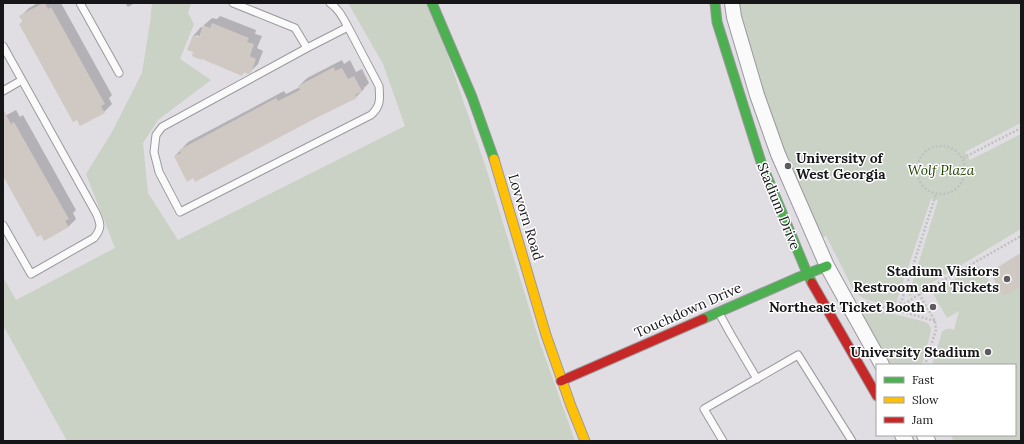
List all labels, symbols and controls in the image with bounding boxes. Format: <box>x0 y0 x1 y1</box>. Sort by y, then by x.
place label: University of West Georgia <box>796 149 886 183</box>
street label: Stadium Drive <box>753 160 805 253</box>
marker: University of West Georgia <box>783 161 793 171</box>
park label: Wolf Plaza <box>908 161 975 179</box>
street label: Lovvorn Road <box>504 172 548 262</box>
place label: Stadium Visitors Restroom and Tickets <box>853 262 999 296</box>
marker: Stadium Visitors Restroom and Tickets <box>1002 274 1012 284</box>
street label: Touchdown Drive <box>632 278 745 342</box>
place label: Northeast Ticket Booth <box>769 298 925 316</box>
marker: Northeast Ticket Booth <box>928 302 938 312</box>
place label: University Stadium <box>850 343 980 361</box>
marker: University Stadium <box>983 347 993 357</box>
legend <box>876 364 1016 436</box>
text: Fast <box>912 372 935 387</box>
text: Slow <box>912 392 939 407</box>
text: Jam <box>911 412 933 427</box>

